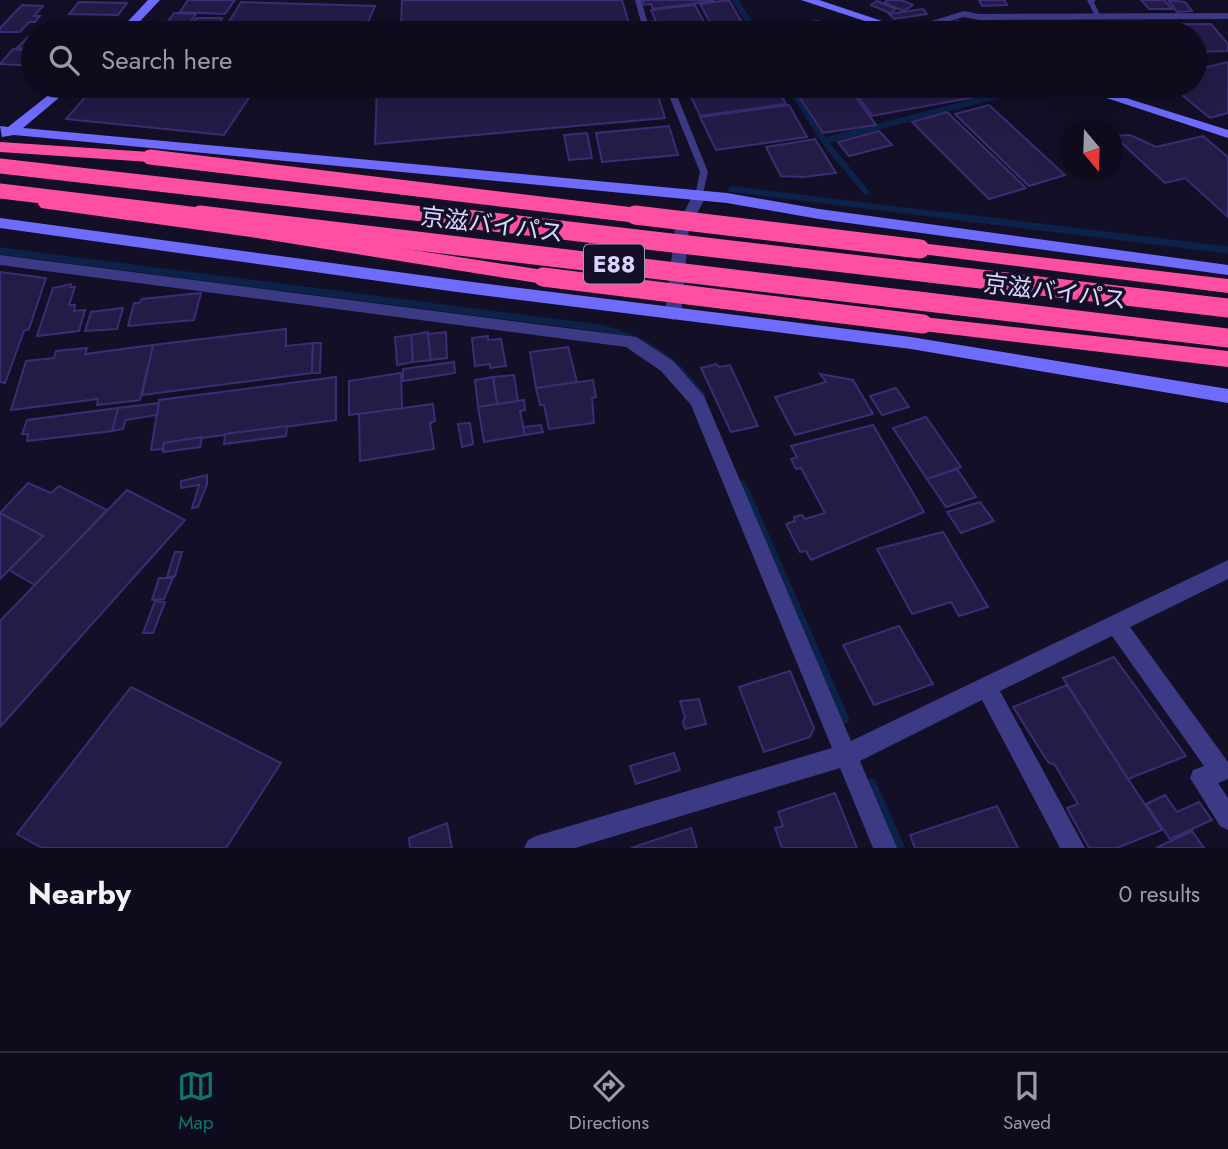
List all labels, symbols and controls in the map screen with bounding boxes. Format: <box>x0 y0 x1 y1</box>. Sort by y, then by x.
search box <box>21 21 1207 98</box>
icon: search <box>45 41 83 79</box>
text: Search here <box>101 41 233 79</box>
north arrow <box>1060 119 1123 182</box>
street label: 京滋バイパス <box>419 198 565 251</box>
road number: E88 <box>584 244 644 284</box>
street label: 京滋バイパス <box>982 265 1128 318</box>
text: Nearby <box>28 872 131 915</box>
text: 0 results <box>1118 877 1200 911</box>
tab: Map <box>177 1067 215 1136</box>
tab: Directions <box>569 1067 649 1136</box>
tab: Saved <box>1003 1067 1051 1136</box>

